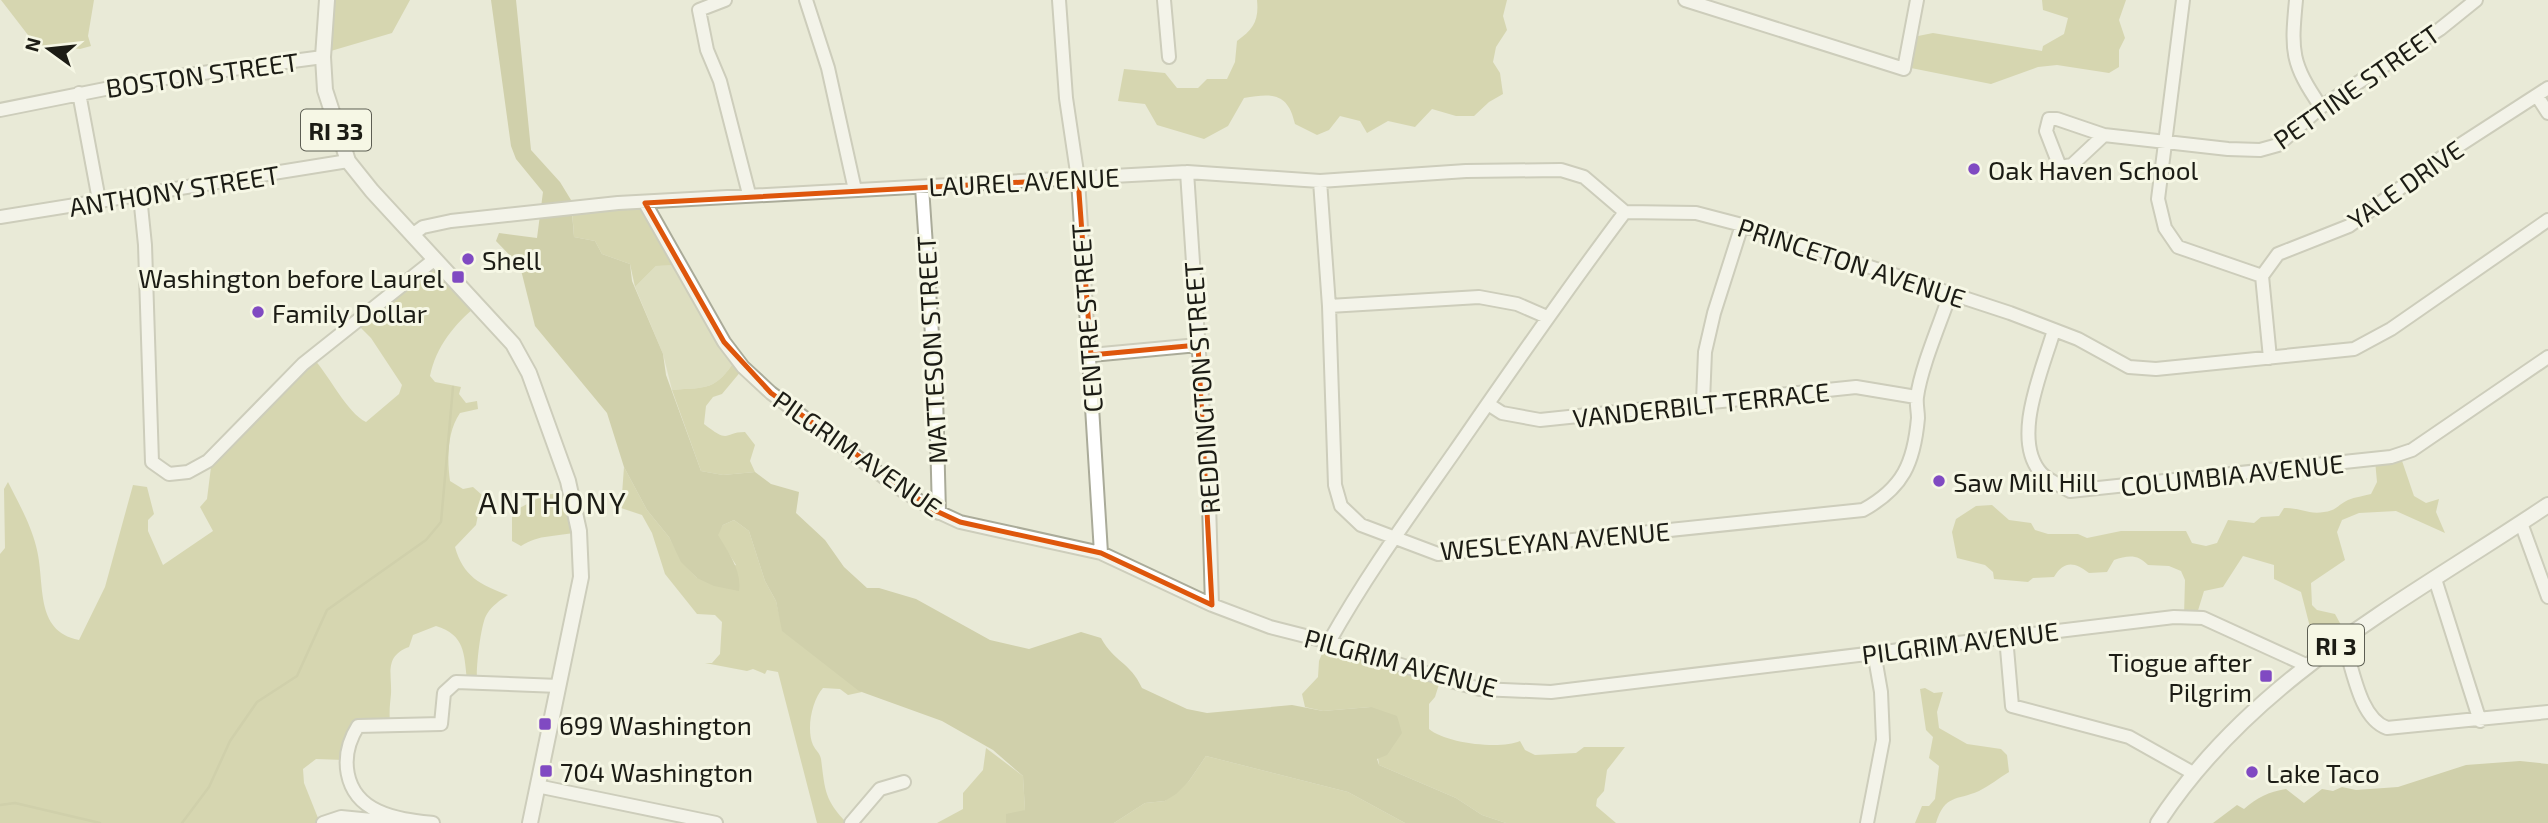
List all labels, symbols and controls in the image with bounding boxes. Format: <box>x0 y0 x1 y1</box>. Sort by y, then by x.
north arrow <box>14 14 84 84</box>
street label: PETTINE STREET <box>2267 17 2445 155</box>
text: N <box>19 35 45 54</box>
street label: BOSTON STREET <box>104 45 300 103</box>
road number: RI 33 <box>301 110 371 150</box>
street label: YALE DRIVE <box>2341 133 2469 235</box>
place label: Oak Haven School <box>1988 154 2198 185</box>
street label: ANTHONY STREET <box>67 158 281 222</box>
street label: LAUREL AVENUE <box>928 161 1120 201</box>
marker: Oak Haven School <box>1966 161 1982 177</box>
street label: PRINCETON AVENUE <box>1734 211 1970 313</box>
street label: CENTRE STREET <box>1064 223 1108 413</box>
street label: MATTESON STREET <box>910 235 952 465</box>
place label: Shell <box>482 244 541 275</box>
marker: Shell <box>460 251 476 267</box>
street label: REDDINGTON STREET <box>1177 261 1225 515</box>
place label: Washington before Laurel <box>138 262 444 293</box>
marker: Washington before Laurel <box>450 269 466 285</box>
place label: Family Dollar <box>272 297 427 328</box>
marker: Family Dollar <box>250 304 266 320</box>
street label: VANDERBILT TERRACE <box>1571 375 1831 433</box>
street label: PILGRIM AVENUE <box>768 383 948 523</box>
street label: COLUMBIA AVENUE <box>2119 447 2345 501</box>
place label: Saw Mill Hill <box>1953 466 2098 497</box>
marker: Saw Mill Hill <box>1931 473 1947 489</box>
district label: ANTHONY <box>478 484 628 520</box>
street label: WESLEYAN AVENUE <box>1439 515 1671 565</box>
street label: PILGRIM AVENUE <box>1860 615 2060 669</box>
street label: PILGRIM AVENUE <box>1301 621 1501 703</box>
road number: RI 3 <box>2308 624 2364 666</box>
place label: Tiogue after Pilgrim <box>2108 646 2252 707</box>
marker: Tiogue after Pilgrim <box>2258 668 2274 684</box>
place label: 699 Washington <box>559 709 752 740</box>
marker: 699 Washington <box>537 716 553 732</box>
place label: 704 Washington <box>560 756 753 787</box>
place label: Lake Taco <box>2266 757 2380 788</box>
marker: 704 Washington <box>538 763 554 779</box>
marker: Lake Taco <box>2244 764 2260 780</box>

